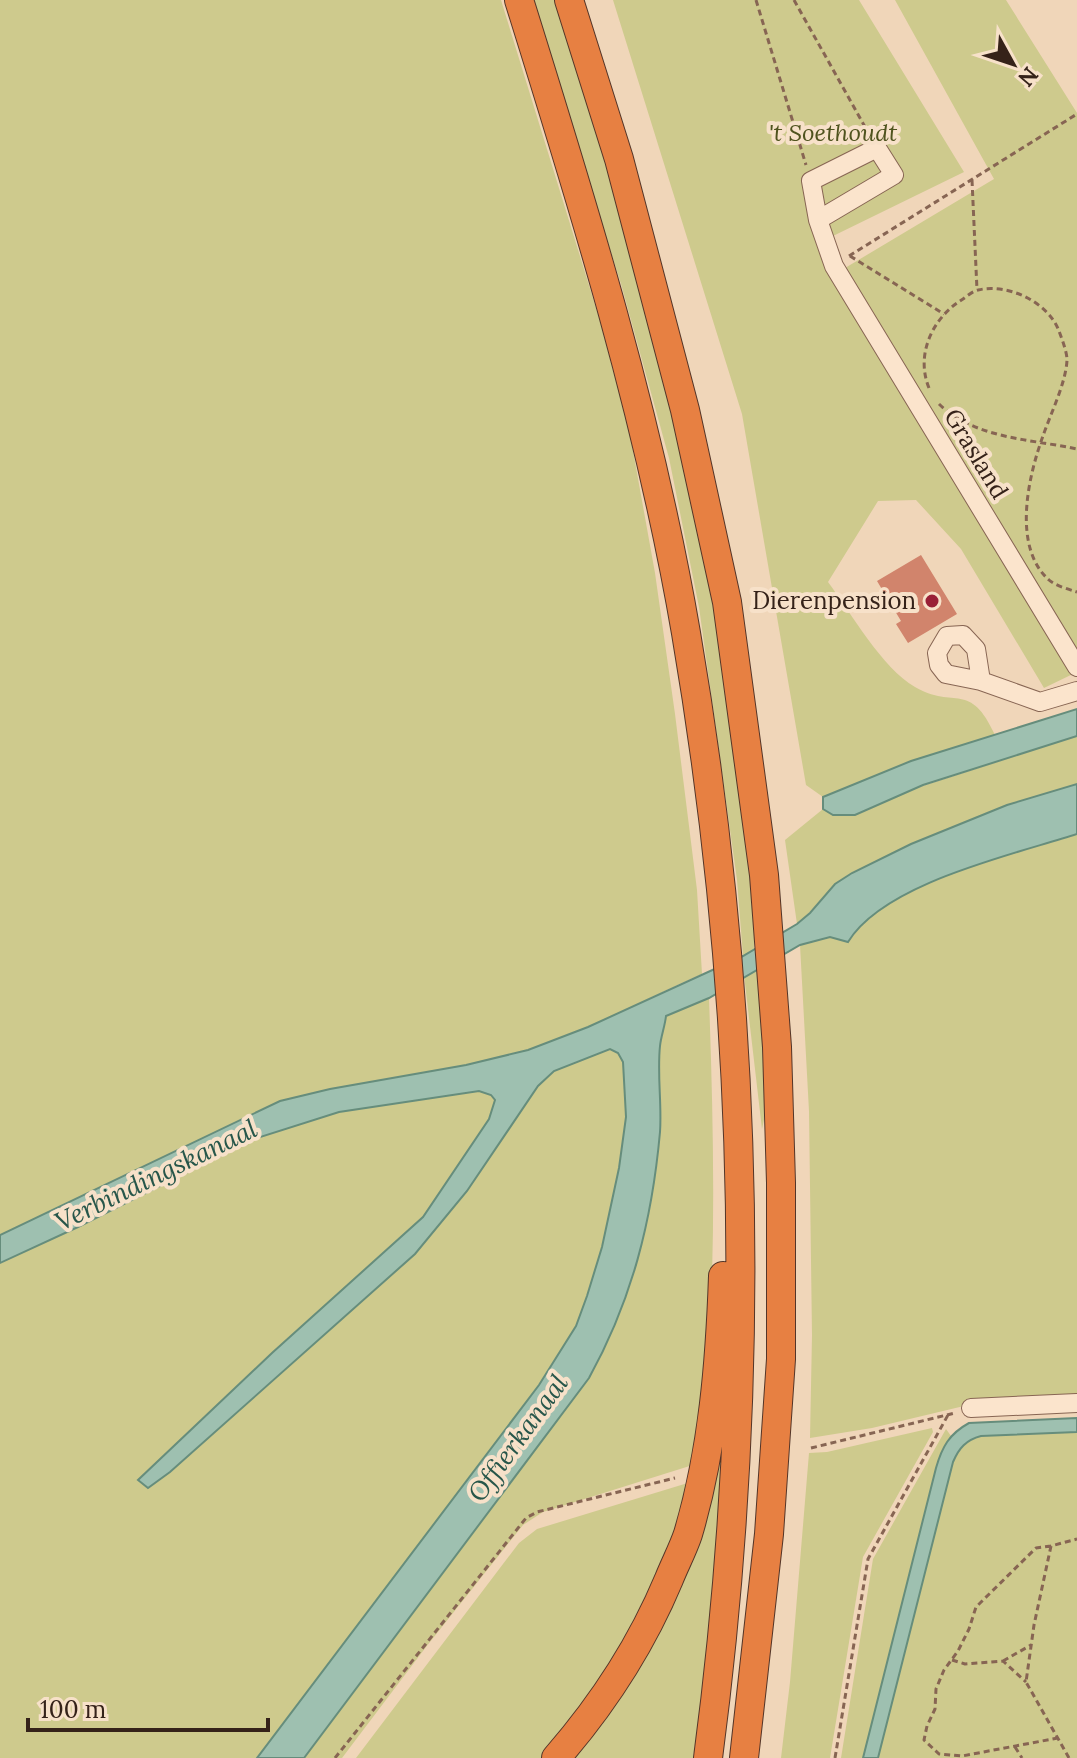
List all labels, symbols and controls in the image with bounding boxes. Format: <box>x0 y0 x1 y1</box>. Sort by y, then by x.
north arrow <box>973 24 1053 104</box>
text: N <box>1012 61 1045 92</box>
park label: 't Soethoudt <box>769 117 898 148</box>
street label: Grasland <box>937 403 1015 505</box>
place label: Dierenpension <box>752 585 916 616</box>
marker: Dierenpension <box>923 592 941 610</box>
water label: Verbindingskanaal <box>49 1111 263 1238</box>
water label: Offierkanaal <box>460 1367 575 1508</box>
scale bar <box>28 1682 268 1732</box>
text: 100 m <box>40 1694 106 1725</box>

